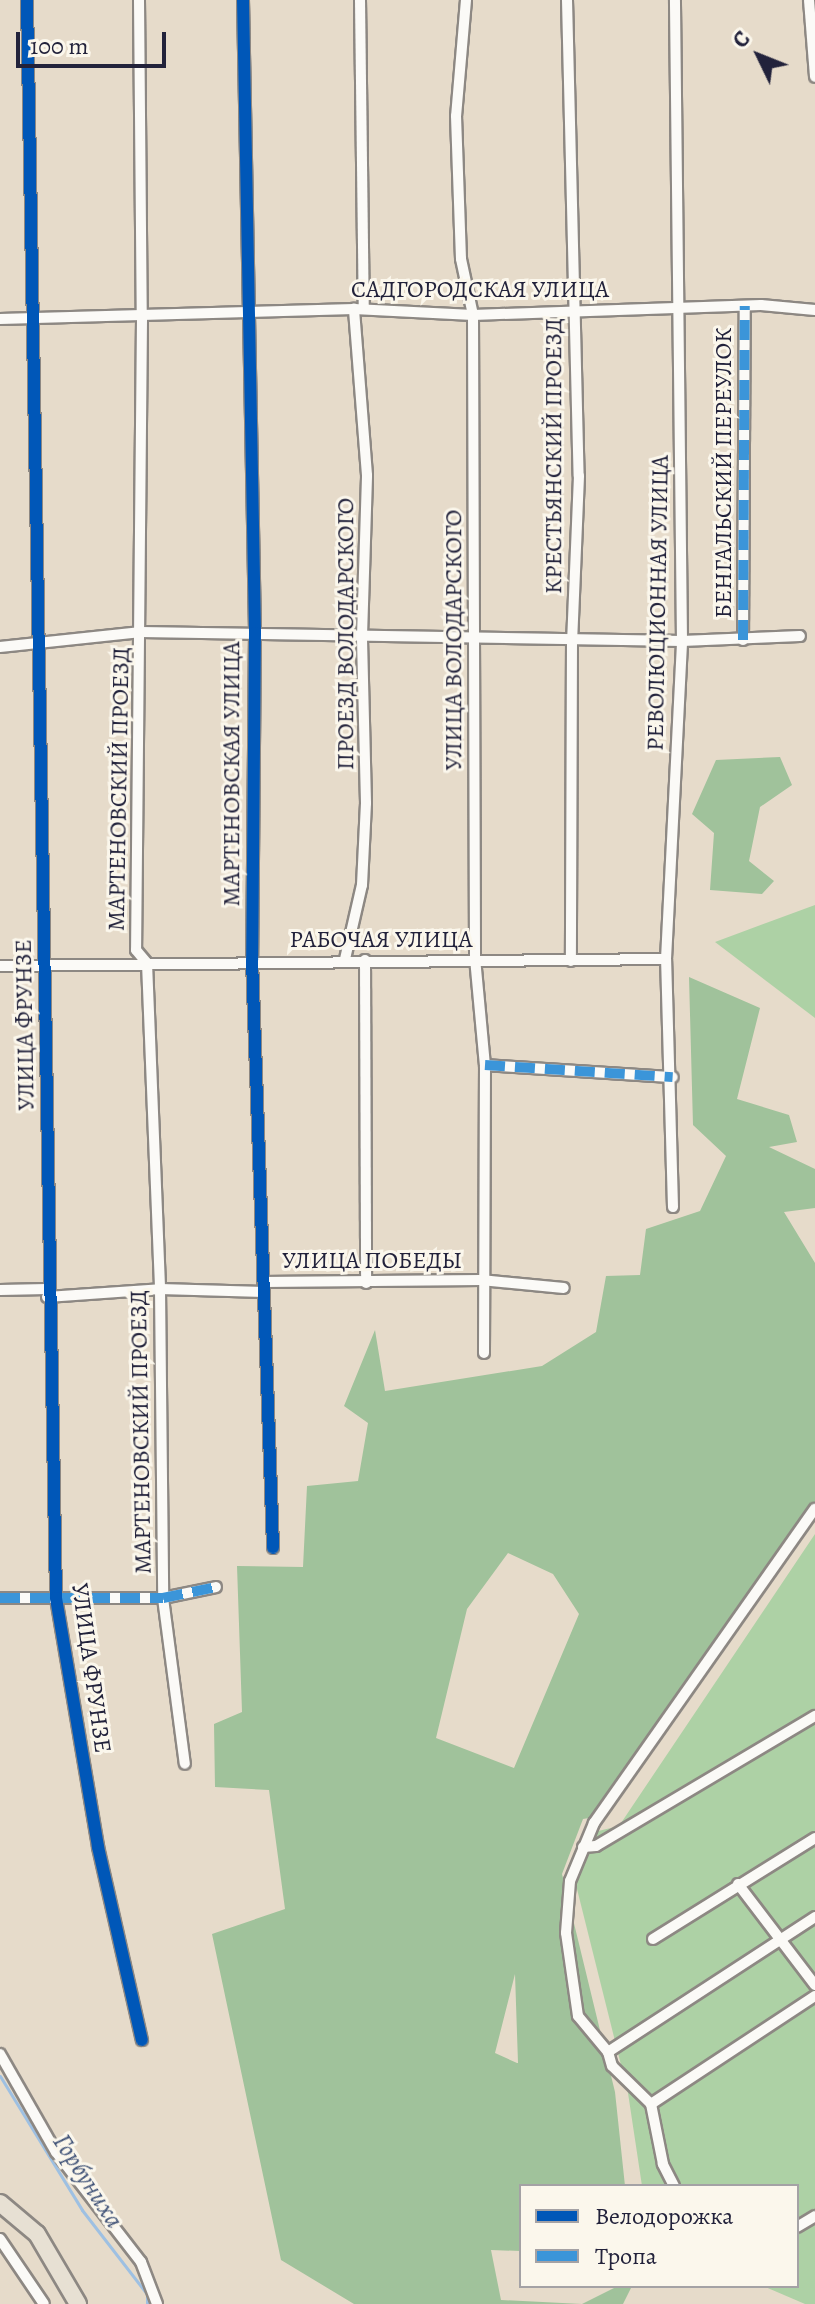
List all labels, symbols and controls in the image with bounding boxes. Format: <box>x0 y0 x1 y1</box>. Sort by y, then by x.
scale bar <box>20 16 170 66</box>
north arrow <box>719 16 799 96</box>
text: С <box>726 24 757 55</box>
text: 100 m <box>30 30 89 62</box>
street label: САДГОРОДСКАЯ УЛИЦА <box>351 276 609 304</box>
street label: КРЕСТЬЯНСКИЙ ПРОЕЗД <box>540 318 568 594</box>
street label: БЕНГАЛЬСКИЙ ПЕРЕУЛОК <box>710 328 738 618</box>
street label: РЕВОЛЮЦИОННАЯ УЛИЦА <box>641 455 675 751</box>
street label: ПРОЕЗД ВОЛОДАРСКОГО <box>332 498 360 770</box>
street label: УЛИЦА ВОЛОДАРСКОГО <box>440 510 468 770</box>
street label: МАРТЕНОВСКАЯ УЛИЦА <box>218 641 246 907</box>
street label: МАРТЕНОВСКИЙ ПРОЕЗД <box>102 647 136 931</box>
street label: РАБОЧАЯ УЛИЦА <box>290 926 472 954</box>
street label: УЛИЦА ФРУНЗЕ <box>9 939 41 1111</box>
street label: УЛИЦА ПОБЕДЫ <box>282 1247 462 1275</box>
street label: МАРТЕНОВСКИЙ ПРОЕЗД <box>124 1290 158 1574</box>
street label: УЛИЦА ФРУНЗЕ <box>65 1581 117 1755</box>
water label: Горбуниха <box>46 2128 130 2234</box>
legend <box>519 2184 799 2288</box>
text: Велодорожка <box>595 2200 733 2232</box>
text: Тропа <box>595 2240 657 2272</box>

